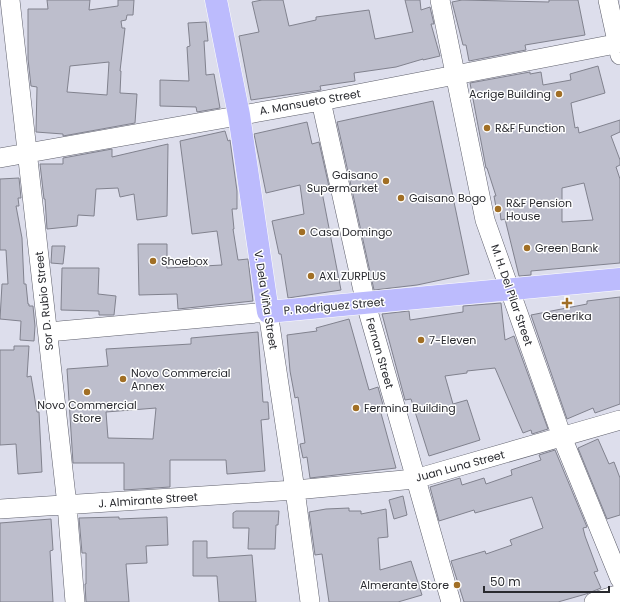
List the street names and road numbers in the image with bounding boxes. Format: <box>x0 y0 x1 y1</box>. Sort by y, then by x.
street label: A. Mansueto Street <box>258 85 362 119</box>
street label: M. H. Del Pilar Street <box>487 242 537 348</box>
street label: V. Dela Viña Street <box>250 249 282 351</box>
street label: Sor D. Rubio Street <box>31 251 57 351</box>
street label: P. Rodriguez Street <box>283 294 385 318</box>
street label: Fernan Street <box>362 316 398 390</box>
street label: Juan Luna Street <box>414 446 506 486</box>
street label: J. Almirante Street <box>98 489 198 511</box>

